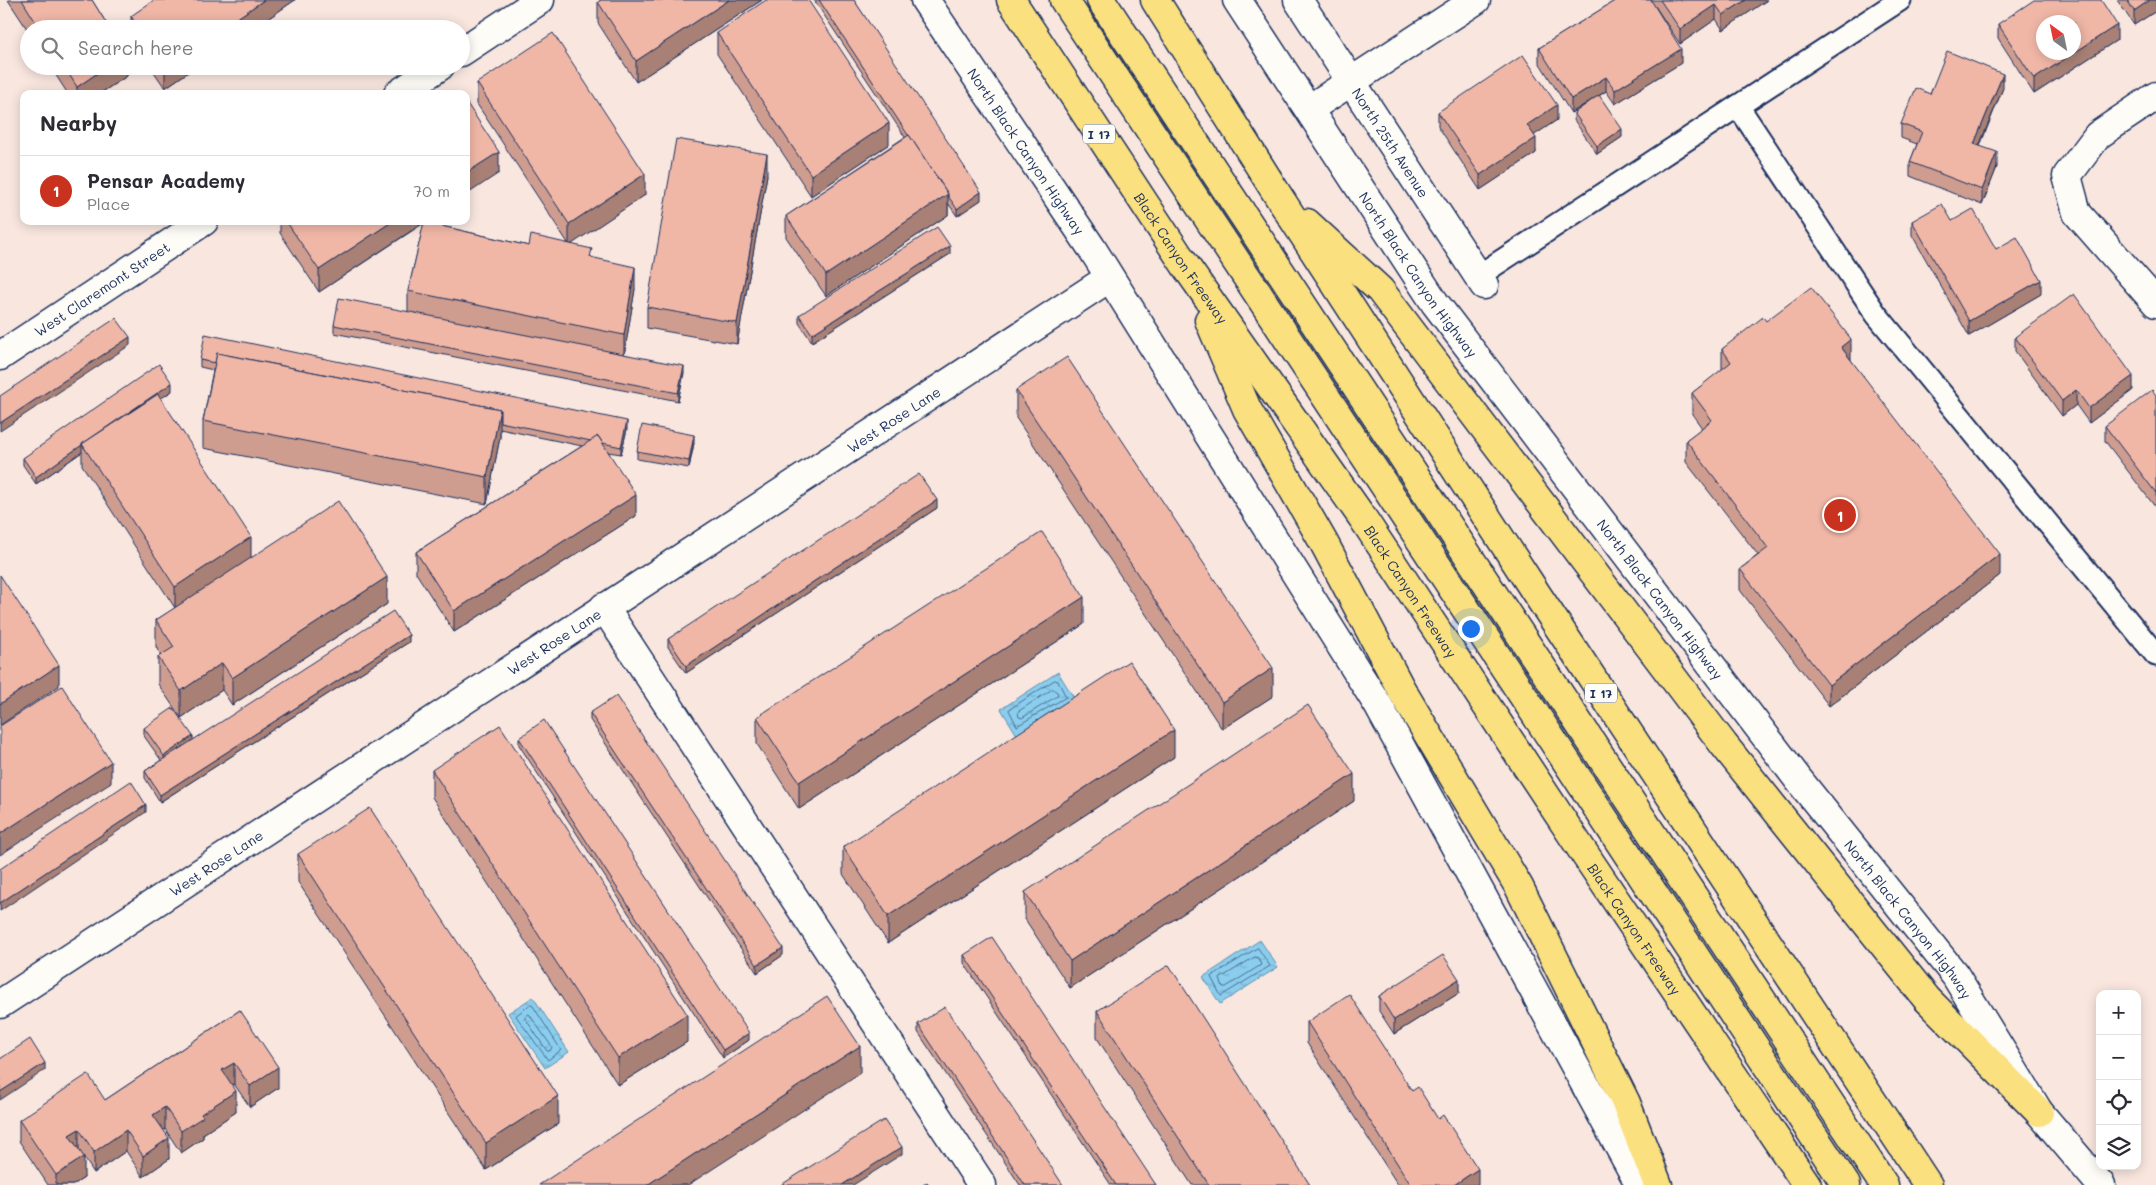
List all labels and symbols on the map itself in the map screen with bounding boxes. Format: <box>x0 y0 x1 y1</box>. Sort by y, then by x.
north arrow <box>2036 15 2081 60</box>
street label: North Black Canyon Highway <box>964 64 1089 238</box>
street label: North 25th Avenue <box>1348 84 1434 201</box>
road number: I 17 <box>1083 125 1115 144</box>
street label: Black Canyon Freeway <box>1130 188 1233 327</box>
street label: North Black Canyon Highway <box>1355 188 1482 361</box>
street label: West Claremont Street <box>30 237 173 340</box>
street label: West Rose Lane <box>843 381 944 457</box>
pin: 1 <box>1824 496 1856 534</box>
street label: North Black Canyon Highway <box>1593 515 1728 683</box>
street label: Black Canyon Freeway <box>1361 522 1462 661</box>
street label: West Rose Lane <box>503 604 604 679</box>
your location <box>1458 616 1484 642</box>
road number: I 17 <box>1585 684 1617 702</box>
street label: West Rose Lane <box>165 825 266 900</box>
street label: North Black Canyon Highway <box>1841 835 1977 1002</box>
street label: Black Canyon Freeway <box>1584 859 1686 998</box>

